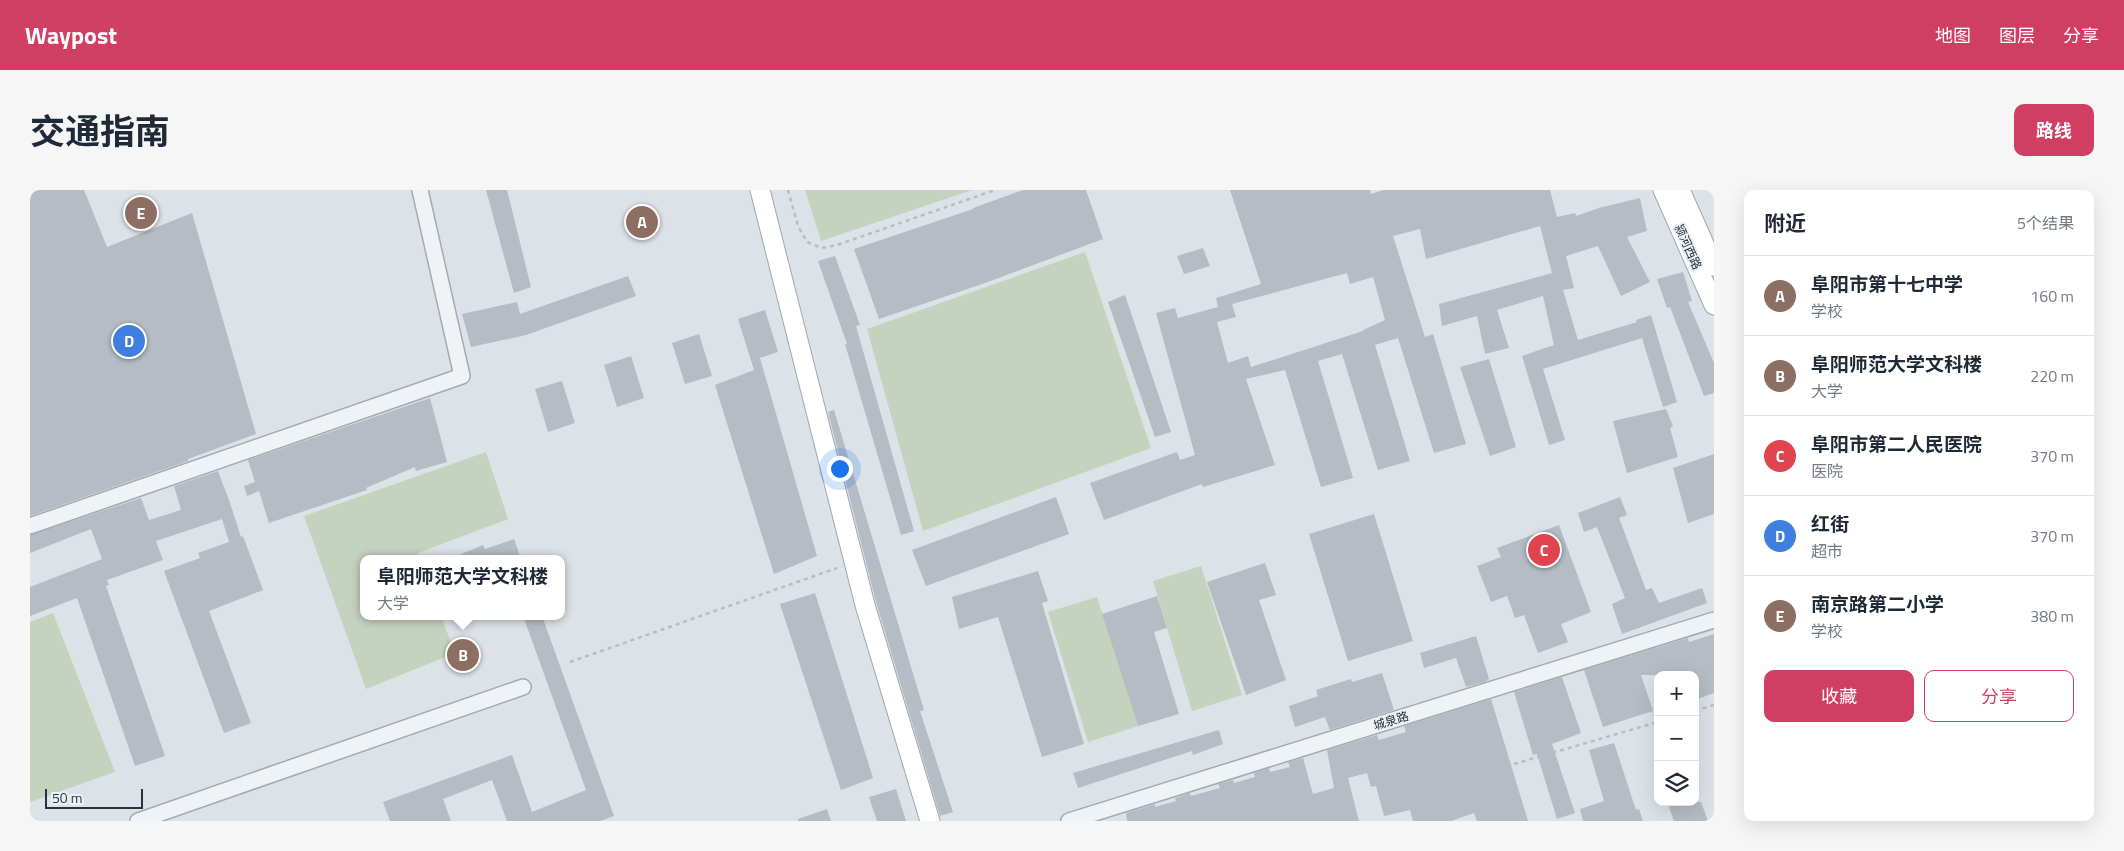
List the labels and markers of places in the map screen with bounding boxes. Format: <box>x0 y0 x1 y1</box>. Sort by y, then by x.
pin: E <box>125 194 157 232</box>
pin: A <box>626 203 658 241</box>
pin: D <box>113 322 145 360</box>
pin: C <box>1528 531 1560 569</box>
pin: B <box>447 636 479 674</box>

